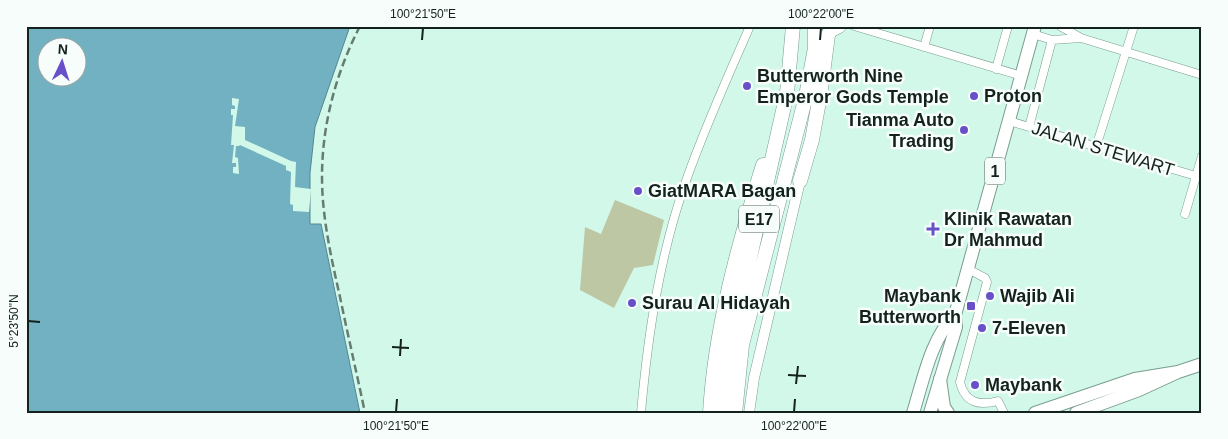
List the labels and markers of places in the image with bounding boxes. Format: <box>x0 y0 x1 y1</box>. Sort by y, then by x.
place label: Butterworth Nine Emperor Gods Temple <box>757 66 949 107</box>
marker: Butterworth Nine Emperor Gods Temple <box>741 80 753 92</box>
place label: Proton <box>984 86 1042 106</box>
marker: Proton <box>968 90 980 102</box>
place label: Tianma Auto Trading <box>846 110 954 151</box>
marker: Tianma Auto Trading <box>958 124 970 136</box>
place label: GiatMARA Bagan <box>648 181 796 201</box>
marker: GiatMARA Bagan <box>632 185 644 197</box>
place label: Klinik Rawatan Dr Mahmud <box>944 209 1072 250</box>
marker: Klinik Rawatan Dr Mahmud <box>926 222 940 236</box>
place label: Maybank Butterworth <box>859 286 962 327</box>
place label: Wajib Ali <box>1000 286 1075 306</box>
marker: Wajib Ali <box>984 290 996 302</box>
place label: Surau Al Hidayah <box>642 293 790 313</box>
marker: Surau Al Hidayah <box>626 297 638 309</box>
marker: Maybank Butterworth <box>965 300 977 312</box>
place label: 7-Eleven <box>992 318 1066 338</box>
marker: 7-Eleven <box>976 322 988 334</box>
place label: Maybank <box>985 375 1063 395</box>
marker: Maybank <box>969 379 981 391</box>

